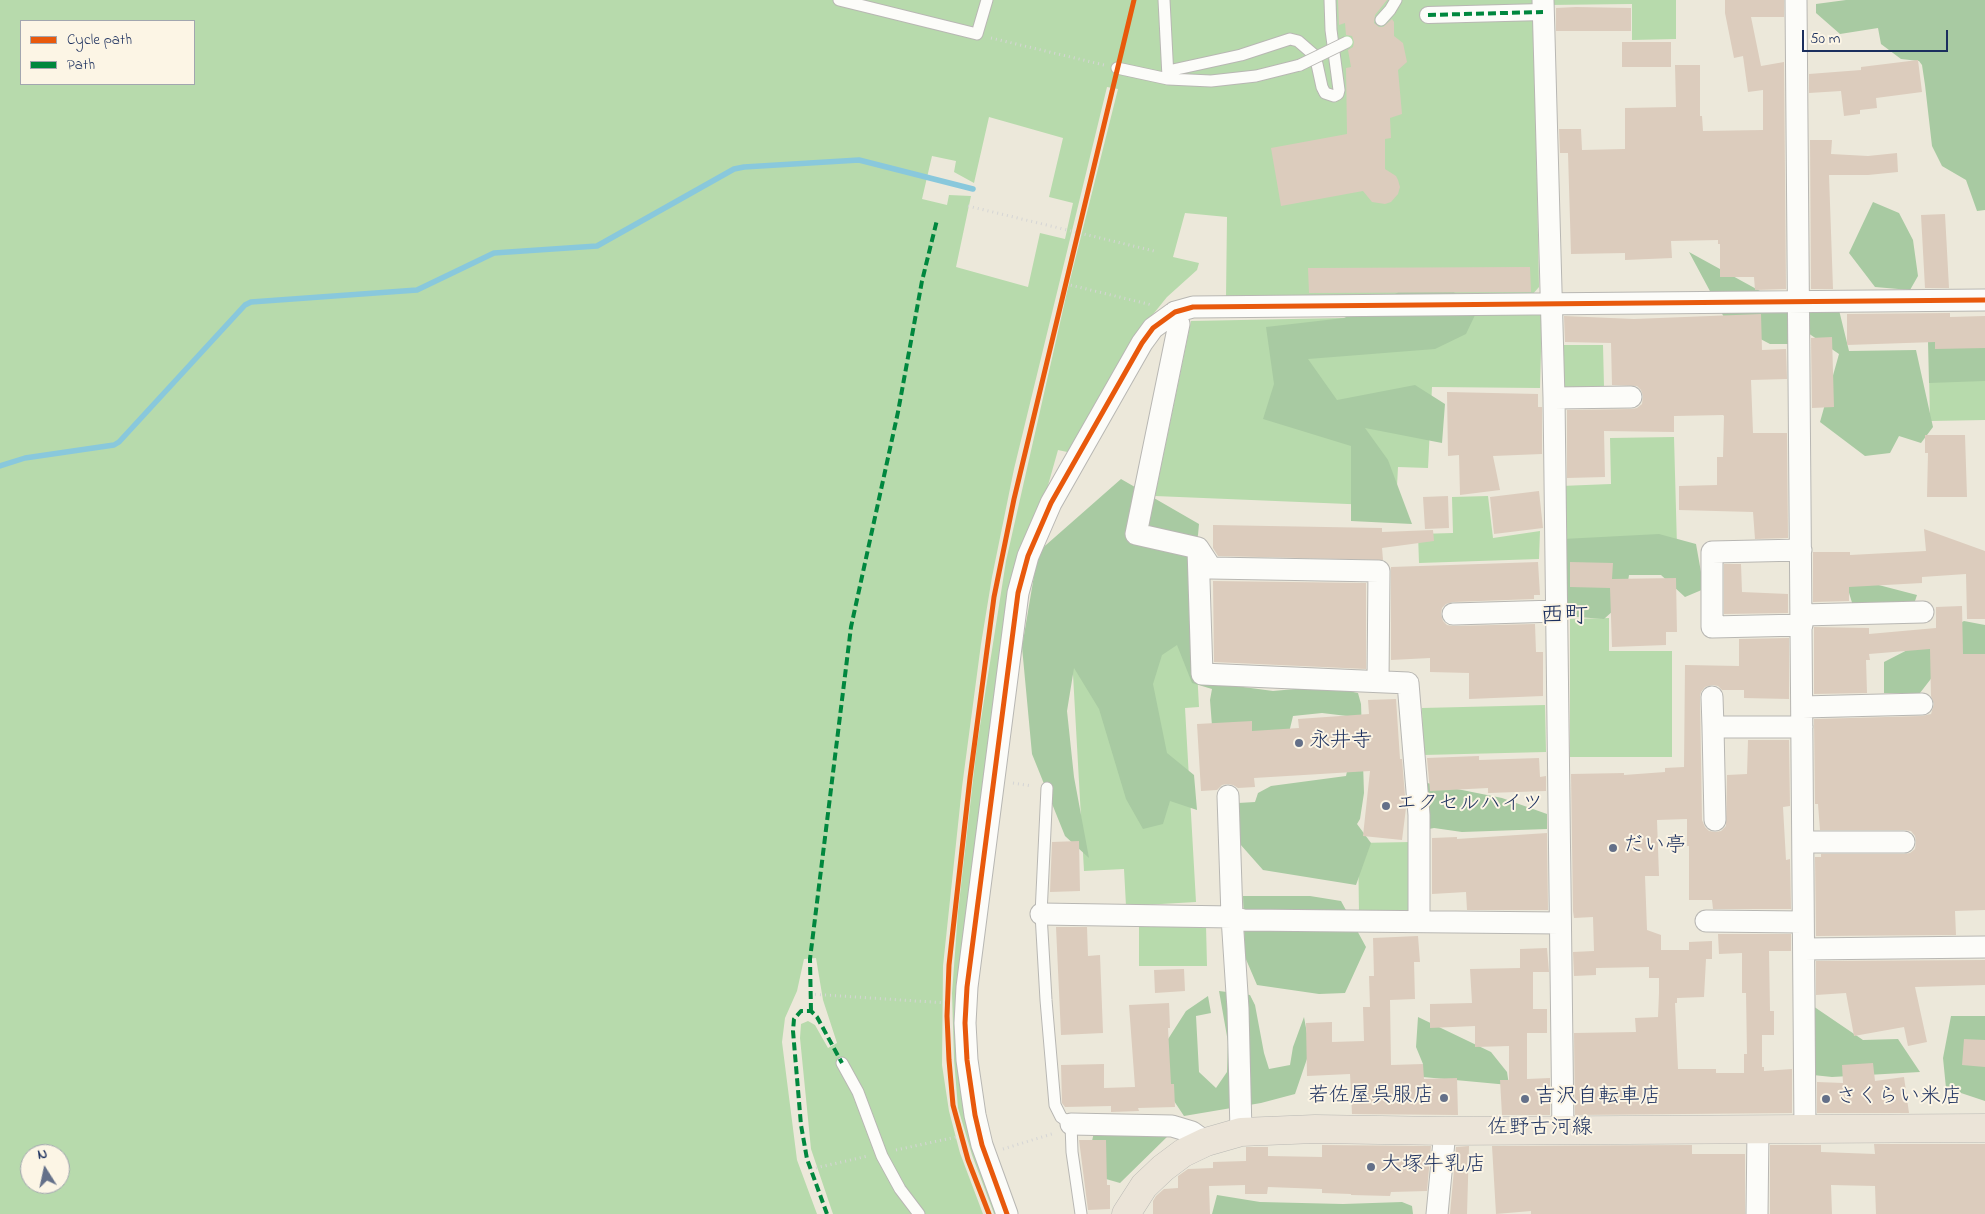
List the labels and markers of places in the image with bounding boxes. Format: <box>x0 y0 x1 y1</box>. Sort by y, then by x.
place label: 永井寺 <box>1309 730 1372 756</box>
marker: 永井寺 <box>1293 737 1305 749</box>
place label: エクセルハイツ <box>1396 793 1543 819</box>
marker: エクセルハイツ <box>1380 800 1392 812</box>
place label: だい亭 <box>1623 835 1686 861</box>
marker: だい亭 <box>1607 842 1619 854</box>
place label: 若佐屋呉服店 <box>1308 1085 1434 1111</box>
place label: 吉沢自転車店 <box>1535 1086 1661 1112</box>
place label: さくらい米店 <box>1836 1086 1962 1112</box>
marker: 若佐屋呉服店 <box>1438 1092 1450 1104</box>
marker: 吉沢自転車店 <box>1519 1093 1531 1105</box>
marker: さくらい米店 <box>1820 1093 1832 1105</box>
place label: 大塚牛乳店 <box>1381 1154 1486 1180</box>
marker: 大塚牛乳店 <box>1365 1161 1377 1173</box>

